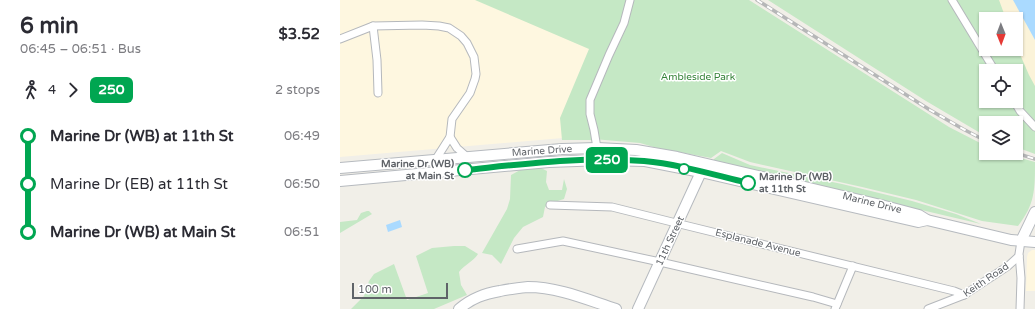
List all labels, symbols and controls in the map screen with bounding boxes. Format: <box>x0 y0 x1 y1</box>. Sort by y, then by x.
north arrow <box>979 12 1023 56</box>
map controls <box>979 12 1023 160</box>
text: 6 min <box>20 13 79 39</box>
text: $3.52 <box>279 25 320 43</box>
text: 06:45 – 06:51 · Bus <box>20 41 141 57</box>
button: locate <box>979 64 1023 108</box>
park label: Ambleside Park <box>661 71 736 83</box>
icon: walk <box>20 79 42 101</box>
icon: forward <box>62 79 84 101</box>
text: 250 <box>98 81 125 98</box>
text: 4 <box>48 82 56 98</box>
text: 2 stops <box>275 82 320 98</box>
button: layers <box>979 116 1023 160</box>
text: Marine Dr (WB) at 11th St <box>50 127 233 145</box>
text: 06:49 <box>284 128 320 144</box>
street label: Marine Drive <box>511 143 573 159</box>
line badge: 250 <box>584 147 630 173</box>
text: 250 <box>594 151 620 168</box>
place label: Marine Dr (WB) at Main St <box>381 158 454 182</box>
marker: Marine Dr (WB) at Main St <box>457 162 473 178</box>
unlabelled marker <box>678 163 690 175</box>
place label: Marine Dr (WB) at 11th St <box>759 171 832 195</box>
text: Marine Dr (EB) at 11th St <box>50 175 228 193</box>
marker: Marine Dr (WB) at 11th St <box>740 175 756 191</box>
text: 06:50 <box>284 176 320 192</box>
street label: Marine Drive <box>841 190 903 216</box>
street label: 11th Street <box>653 214 687 268</box>
text: Marine Dr (WB) at Main St <box>50 223 236 241</box>
text: 06:51 <box>284 224 320 240</box>
street label: Esplanade Avenue <box>714 227 802 259</box>
street label: Keith Road <box>961 260 1011 300</box>
scale bar <box>352 281 448 300</box>
text: 100 m <box>358 283 392 296</box>

